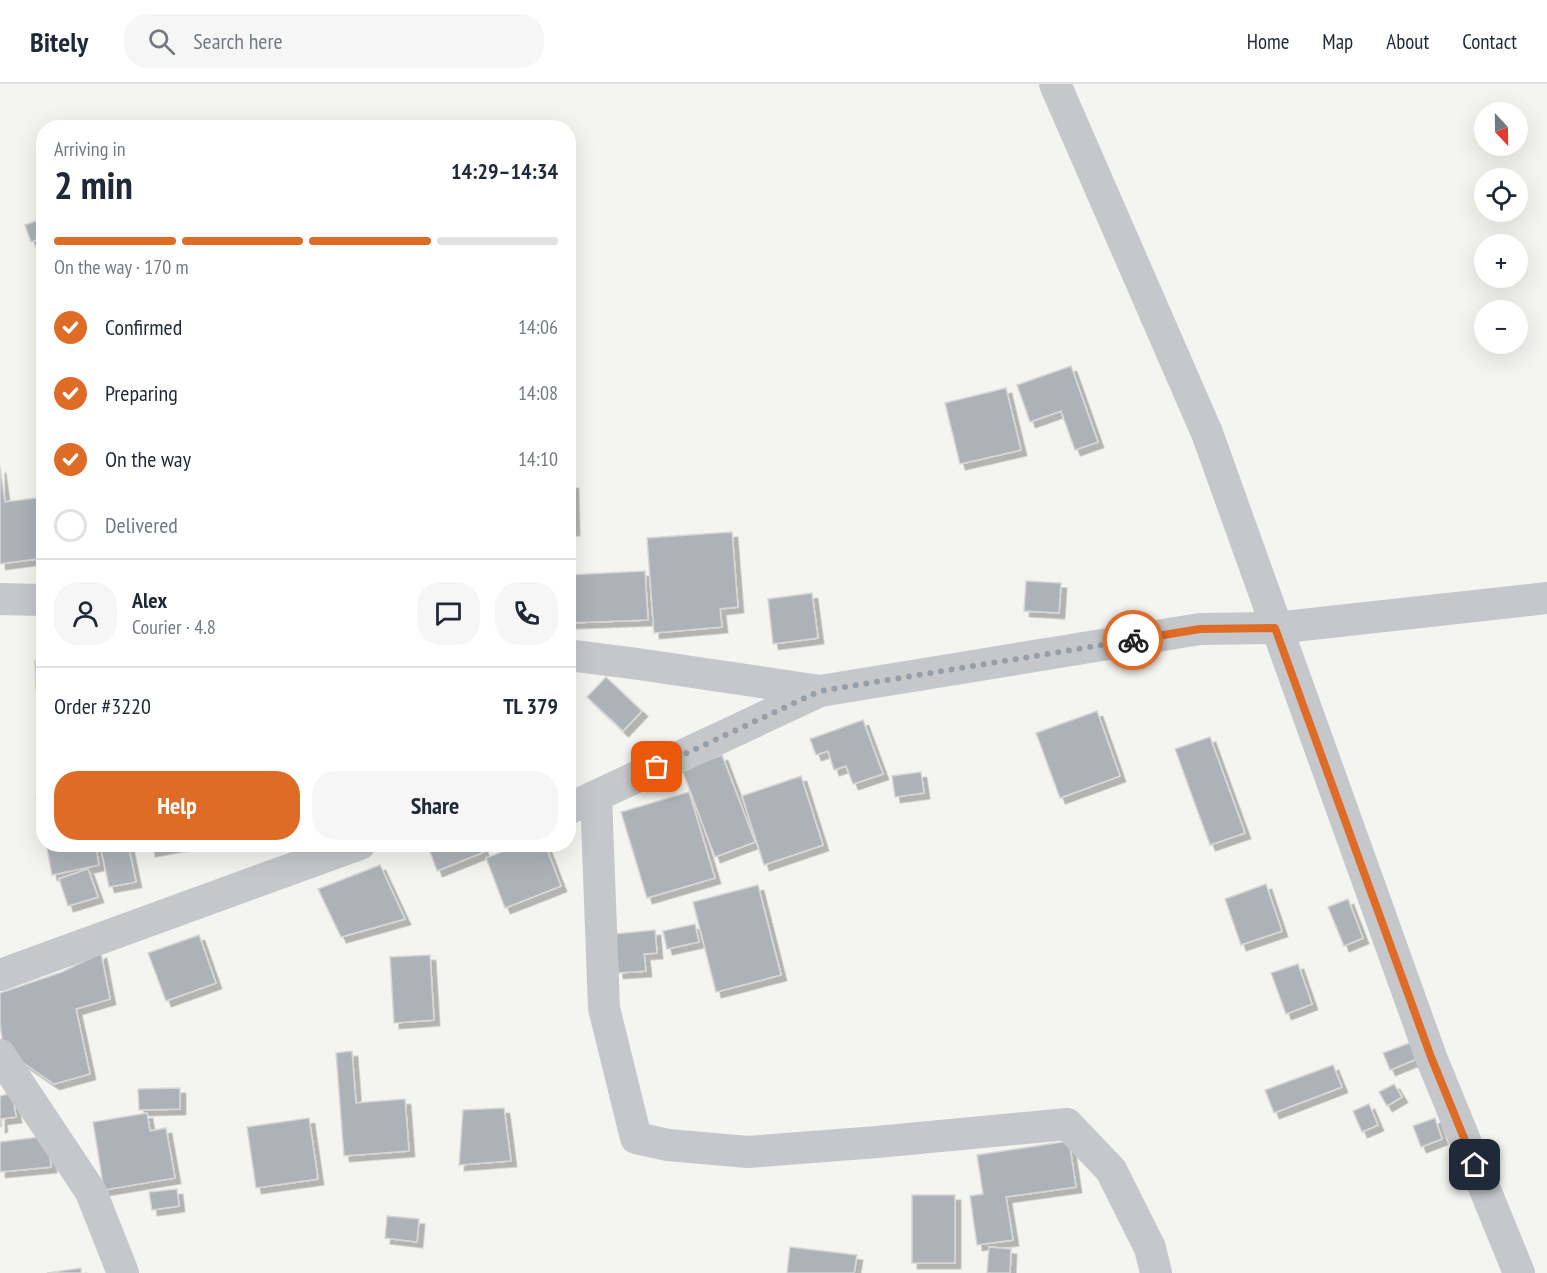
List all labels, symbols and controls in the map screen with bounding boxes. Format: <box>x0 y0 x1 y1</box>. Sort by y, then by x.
search box <box>124 14 544 68</box>
text: Bitely <box>30 23 88 60</box>
icon: search <box>145 25 178 58</box>
text: Search here <box>193 27 283 55</box>
text: Home <box>1247 28 1289 55</box>
text: Map <box>1322 28 1353 55</box>
text: About <box>1386 28 1429 55</box>
text: Contact <box>1462 28 1517 55</box>
north arrow <box>1474 102 1528 156</box>
map controls <box>1474 102 1528 354</box>
text: Arriving in <box>54 136 126 162</box>
text: 14:29–14:34 <box>451 157 558 185</box>
text: 2 min <box>54 159 133 210</box>
button: locate <box>1474 168 1528 222</box>
button: + <box>1474 234 1528 288</box>
text: On the way · 170 m <box>54 254 189 280</box>
button: − <box>1474 300 1528 354</box>
icon: check <box>54 311 87 344</box>
text: Confirmed <box>105 313 182 341</box>
text: 14:06 <box>518 314 558 340</box>
icon: check <box>54 377 87 410</box>
text: Preparing <box>105 379 178 407</box>
text: 14:08 <box>518 380 558 406</box>
icon: check <box>54 443 87 476</box>
text: On the way <box>105 445 191 473</box>
text: 14:10 <box>518 446 558 472</box>
text: Delivered <box>105 511 178 539</box>
button: person <box>54 582 117 645</box>
button: chat <box>417 582 480 645</box>
button: phone <box>495 582 558 645</box>
text: Alex <box>132 586 167 614</box>
courier <box>1103 610 1163 670</box>
text: Courier · 4.8 <box>132 614 216 640</box>
icon: bike <box>1117 624 1150 657</box>
text: Order #3220 <box>54 692 151 720</box>
text: TL 379 <box>503 692 558 720</box>
pin <box>631 741 682 792</box>
icon: bag <box>640 750 673 783</box>
button: Help <box>54 771 300 840</box>
button: Share <box>312 771 558 840</box>
pin <box>1449 1139 1500 1190</box>
icon: home <box>1458 1148 1491 1181</box>

